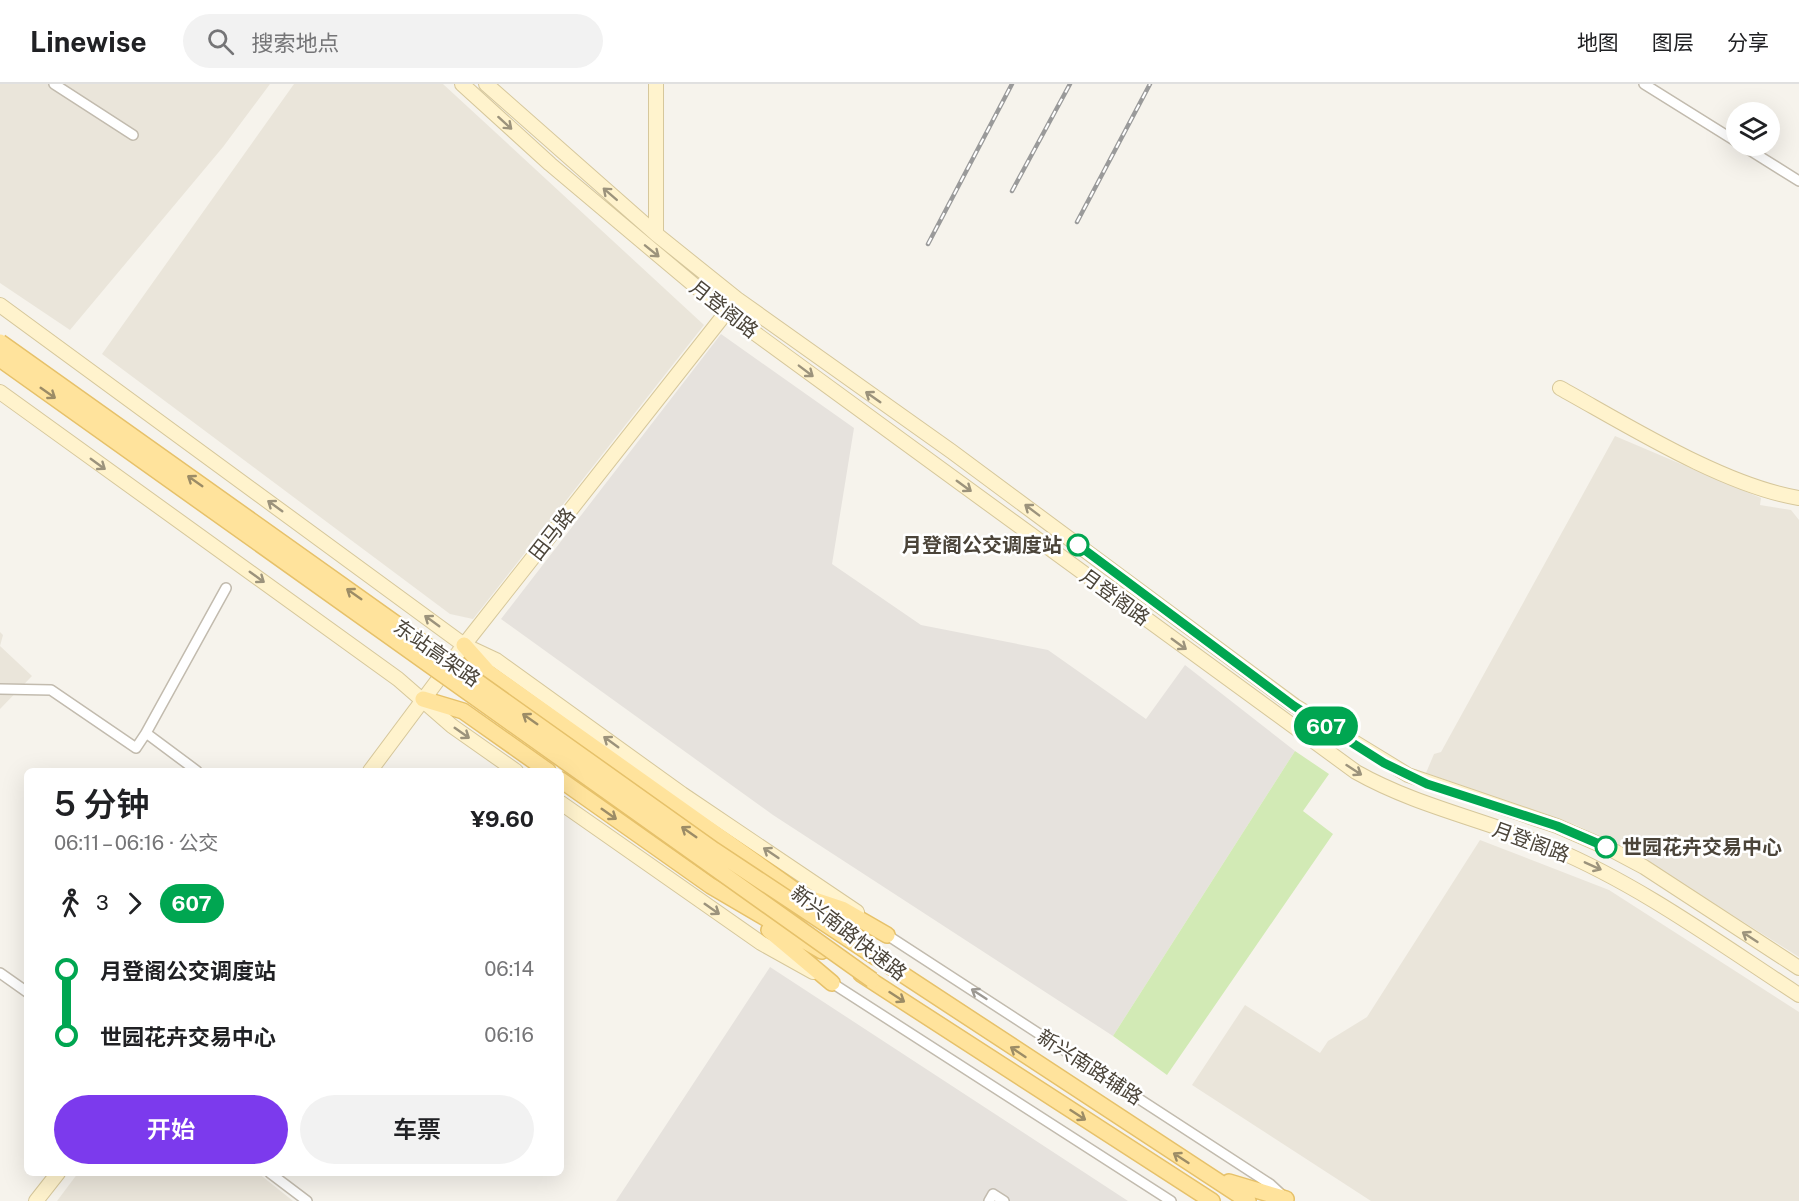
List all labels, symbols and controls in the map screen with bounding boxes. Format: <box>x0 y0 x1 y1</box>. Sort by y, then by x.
search box <box>183 14 603 68</box>
text: Linewise <box>30 25 147 58</box>
icon: search <box>204 25 237 58</box>
text: 搜索地点 <box>252 30 340 56</box>
text: 地图 <box>1577 30 1619 55</box>
text: 图层 <box>1652 30 1694 55</box>
text: 分享 <box>1727 30 1769 55</box>
map controls <box>1726 102 1780 156</box>
button: layers <box>1726 102 1780 156</box>
one-way arrow <box>497 116 512 130</box>
one-way arrow <box>603 188 619 202</box>
one-way arrow <box>644 245 660 258</box>
street label: 月登阁路 <box>685 275 763 343</box>
one-way arrow <box>798 365 814 377</box>
one-way arrow <box>39 387 56 399</box>
one-way arrow <box>866 391 882 403</box>
one-way arrow <box>90 457 106 470</box>
one-way arrow <box>188 475 204 487</box>
one-way arrow <box>955 480 971 492</box>
one-way arrow <box>267 500 283 513</box>
street label: 田马路 <box>524 503 580 565</box>
one-way arrow <box>1024 504 1040 516</box>
place label: 月登阁公交调度站 <box>902 533 1062 557</box>
marker: 月登阁公交调度站 <box>1067 534 1089 556</box>
street label: 月登阁路 <box>1076 564 1154 630</box>
one-way arrow <box>248 571 264 583</box>
one-way arrow <box>346 588 363 600</box>
street label: 东站高架路 <box>389 614 485 692</box>
one-way arrow <box>425 615 441 628</box>
one-way arrow <box>1171 638 1187 650</box>
line badge: 607 <box>1292 706 1360 746</box>
one-way arrow <box>522 713 539 725</box>
text: 607 <box>1306 714 1346 739</box>
one-way arrow <box>453 727 470 739</box>
one-way arrow <box>603 736 619 748</box>
one-way arrow <box>1346 764 1362 776</box>
text: 5 分钟 <box>54 785 149 823</box>
text: ¥9.60 <box>470 806 534 832</box>
one-way arrow <box>600 808 616 820</box>
street label: 月登阁路 <box>1489 817 1573 867</box>
one-way arrow <box>681 826 697 838</box>
text: 06:11 – 06:16 · 公交 <box>54 831 219 855</box>
place label: 世园花卉交易中心 <box>1622 835 1782 859</box>
marker: 世园花卉交易中心 <box>1595 836 1617 858</box>
one-way arrow <box>763 847 780 859</box>
one-way arrow <box>1584 862 1602 873</box>
street label: 新兴南路快速路 <box>786 880 912 986</box>
icon: walk <box>54 887 87 920</box>
icon: forward <box>118 887 151 920</box>
text: 3 <box>96 891 109 915</box>
text: 607 <box>172 891 212 916</box>
one-way arrow <box>703 903 720 915</box>
one-way arrow <box>1742 930 1759 942</box>
text: 06:14 <box>484 957 534 981</box>
text: 月登阁公交调度站 <box>100 958 276 984</box>
one-way arrow <box>970 988 987 1001</box>
one-way arrow <box>888 991 905 1003</box>
text: 06:16 <box>484 1023 534 1047</box>
text: 世园花卉交易中心 <box>100 1024 276 1050</box>
street label: 新兴南路辅路 <box>1033 1024 1147 1110</box>
one-way arrow <box>1010 1045 1027 1057</box>
button: 开始 <box>54 1095 288 1164</box>
button: 车票 <box>300 1095 534 1164</box>
one-way arrow <box>1070 1109 1086 1121</box>
one-way arrow <box>1173 1152 1190 1164</box>

